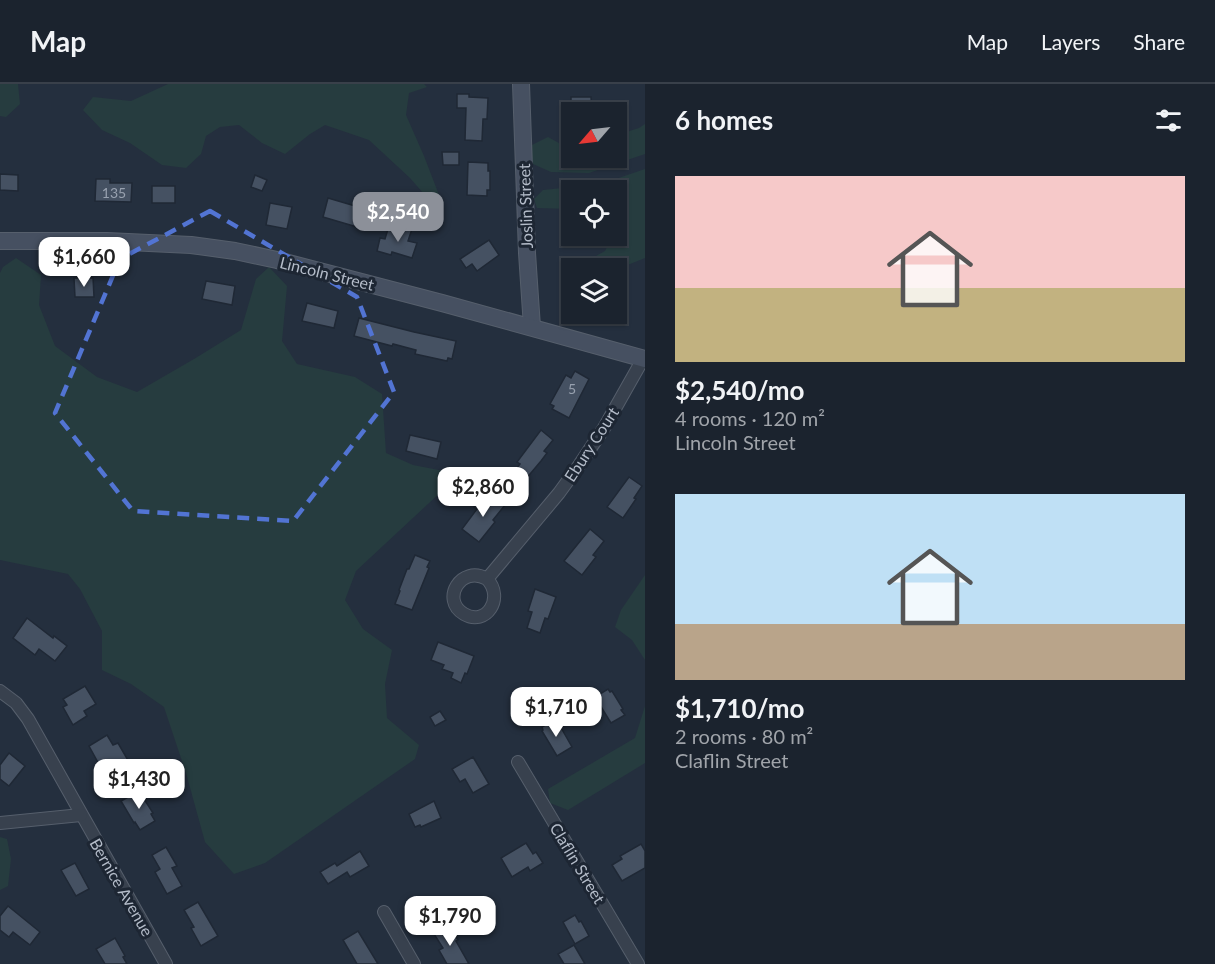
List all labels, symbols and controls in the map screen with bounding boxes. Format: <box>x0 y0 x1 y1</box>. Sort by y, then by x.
text: Map <box>30 24 86 58</box>
text: Map <box>967 29 1008 54</box>
text: Layers <box>1041 29 1100 54</box>
text: Share <box>1133 29 1185 54</box>
north arrow <box>561 102 627 168</box>
map controls <box>561 102 627 324</box>
text: 6 homes <box>675 104 773 136</box>
icon: filters <box>1152 104 1185 137</box>
street label: Joslin Street <box>514 163 536 249</box>
button: locate <box>561 180 627 246</box>
house number: 135 <box>102 184 126 201</box>
pin: $2,540 <box>349 192 447 243</box>
text: $2,540 <box>367 199 429 223</box>
icon: home <box>876 215 984 323</box>
pin: $1,660 <box>35 237 133 288</box>
text: $1,660 <box>53 244 115 268</box>
street label: Lincoln Street <box>278 252 376 294</box>
button: layers <box>561 258 627 324</box>
text: $2,540/mo <box>675 374 805 406</box>
house number: 5 <box>568 380 576 397</box>
street label: Ebury Court <box>560 403 622 485</box>
text: 4 rooms · 120 m² <box>675 406 825 430</box>
text: Lincoln Street <box>675 430 796 454</box>
pin: $2,860 <box>434 467 532 518</box>
text: $2,860 <box>452 474 514 498</box>
icon: home <box>876 533 984 641</box>
pin: $1,710 <box>507 687 605 738</box>
text: $1,710/mo <box>675 692 805 724</box>
text: $1,710 <box>525 694 587 718</box>
text: 2 rooms · 80 m² <box>675 724 813 748</box>
text: Claflin Street <box>675 748 788 772</box>
pin: $1,430 <box>90 759 188 810</box>
text: $1,430 <box>108 766 170 790</box>
street label: Claflin Street <box>546 819 610 907</box>
street label: Bernice Avenue <box>86 835 158 939</box>
pin: $1,790 <box>401 896 499 947</box>
text: $1,790 <box>419 903 481 927</box>

